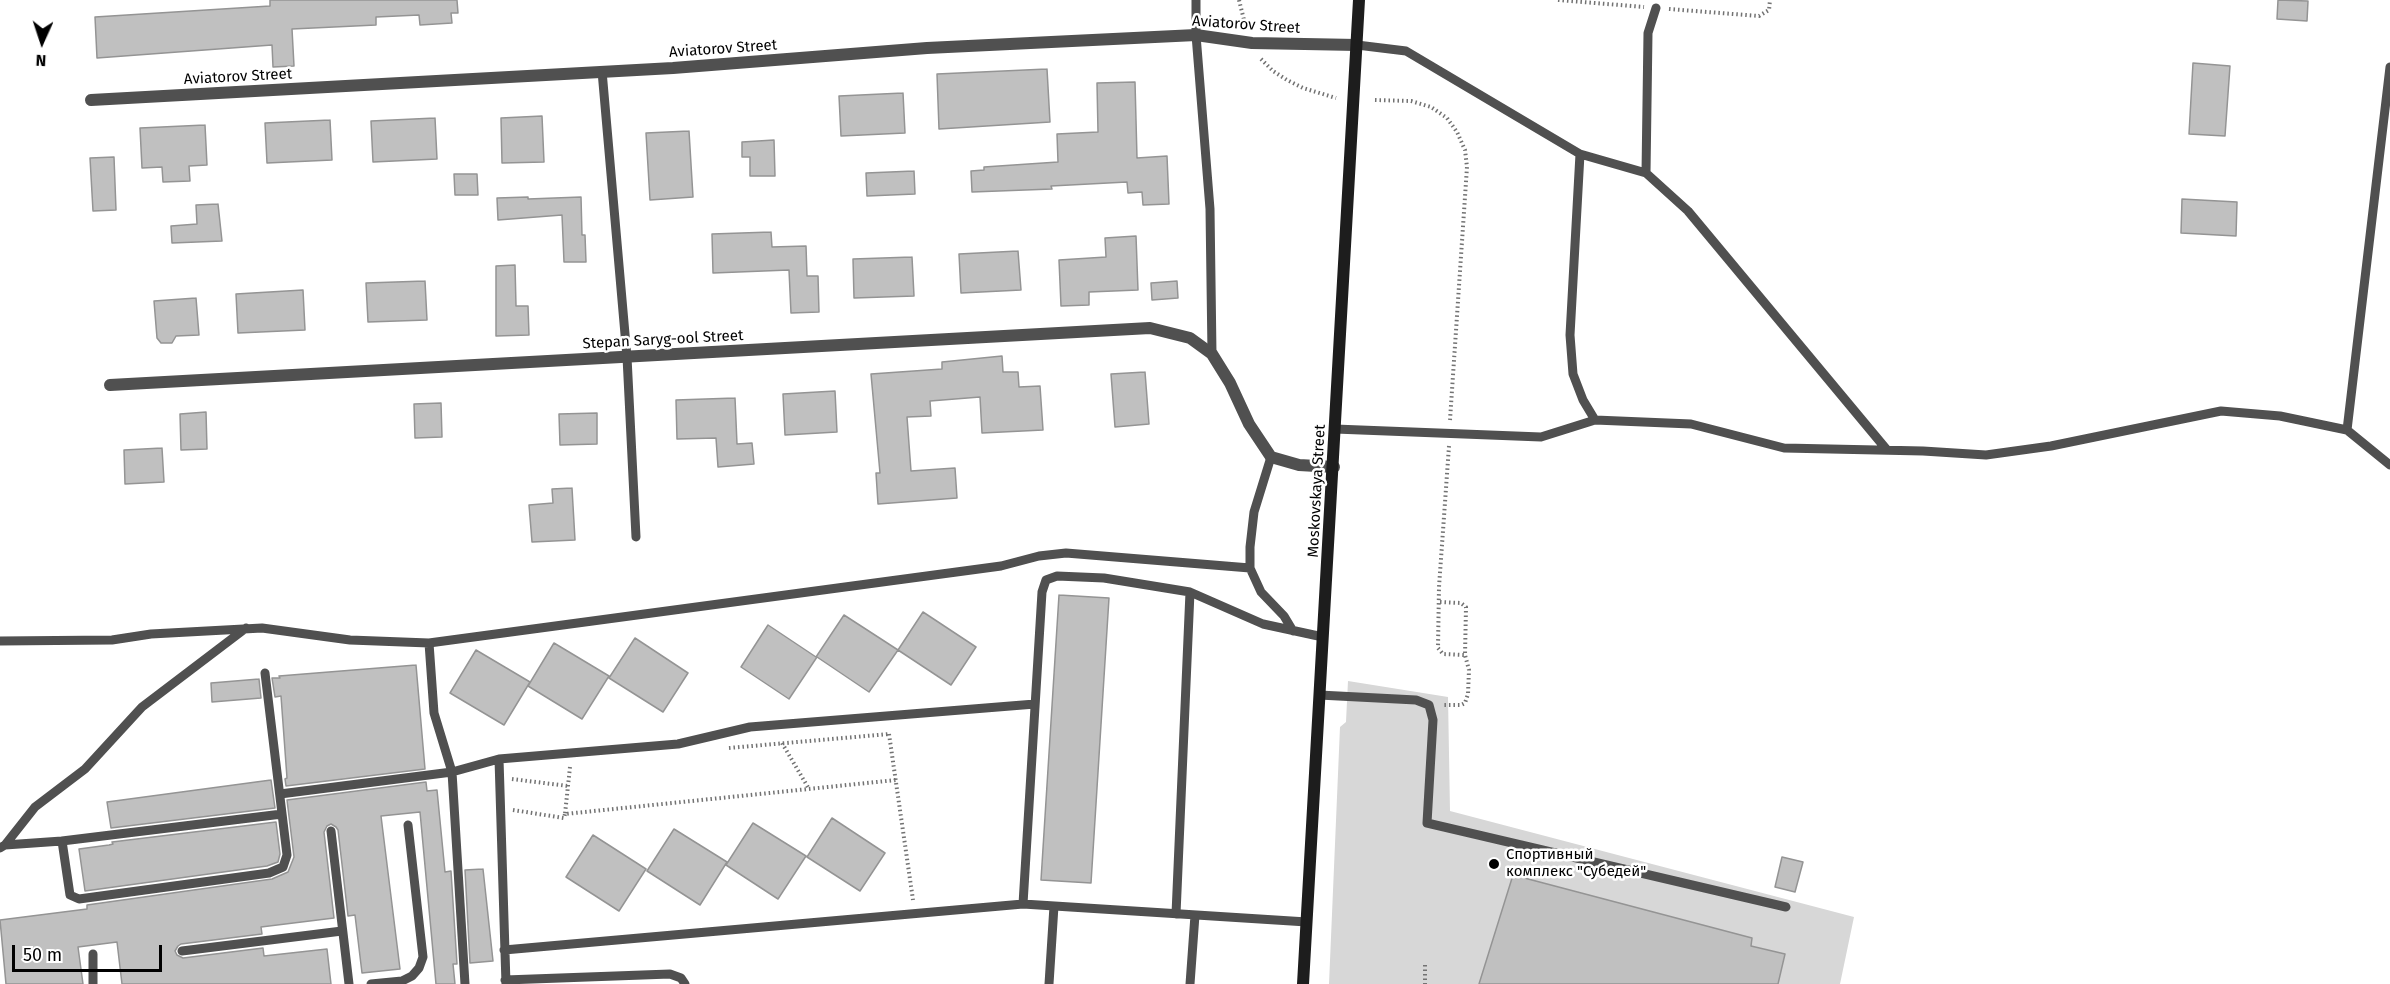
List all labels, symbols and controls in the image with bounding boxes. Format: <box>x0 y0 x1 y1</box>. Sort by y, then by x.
north arrow <box>12 12 72 72</box>
street label: Aviatorov Street <box>1191 12 1301 38</box>
street label: Aviatorov Street <box>668 36 778 62</box>
text: N <box>35 51 47 70</box>
street label: Aviatorov Street <box>183 65 293 89</box>
street label: Stepan Saryg-ool Street <box>582 327 744 353</box>
street label: Moskovskaya Street <box>1305 424 1329 558</box>
place label: Спортивный комплекс "Субедей" <box>1506 846 1646 881</box>
marker: Спортивный комплекс "Субедей" <box>1487 857 1501 871</box>
scale bar <box>15 933 165 971</box>
text: 50 m <box>23 944 62 966</box>

